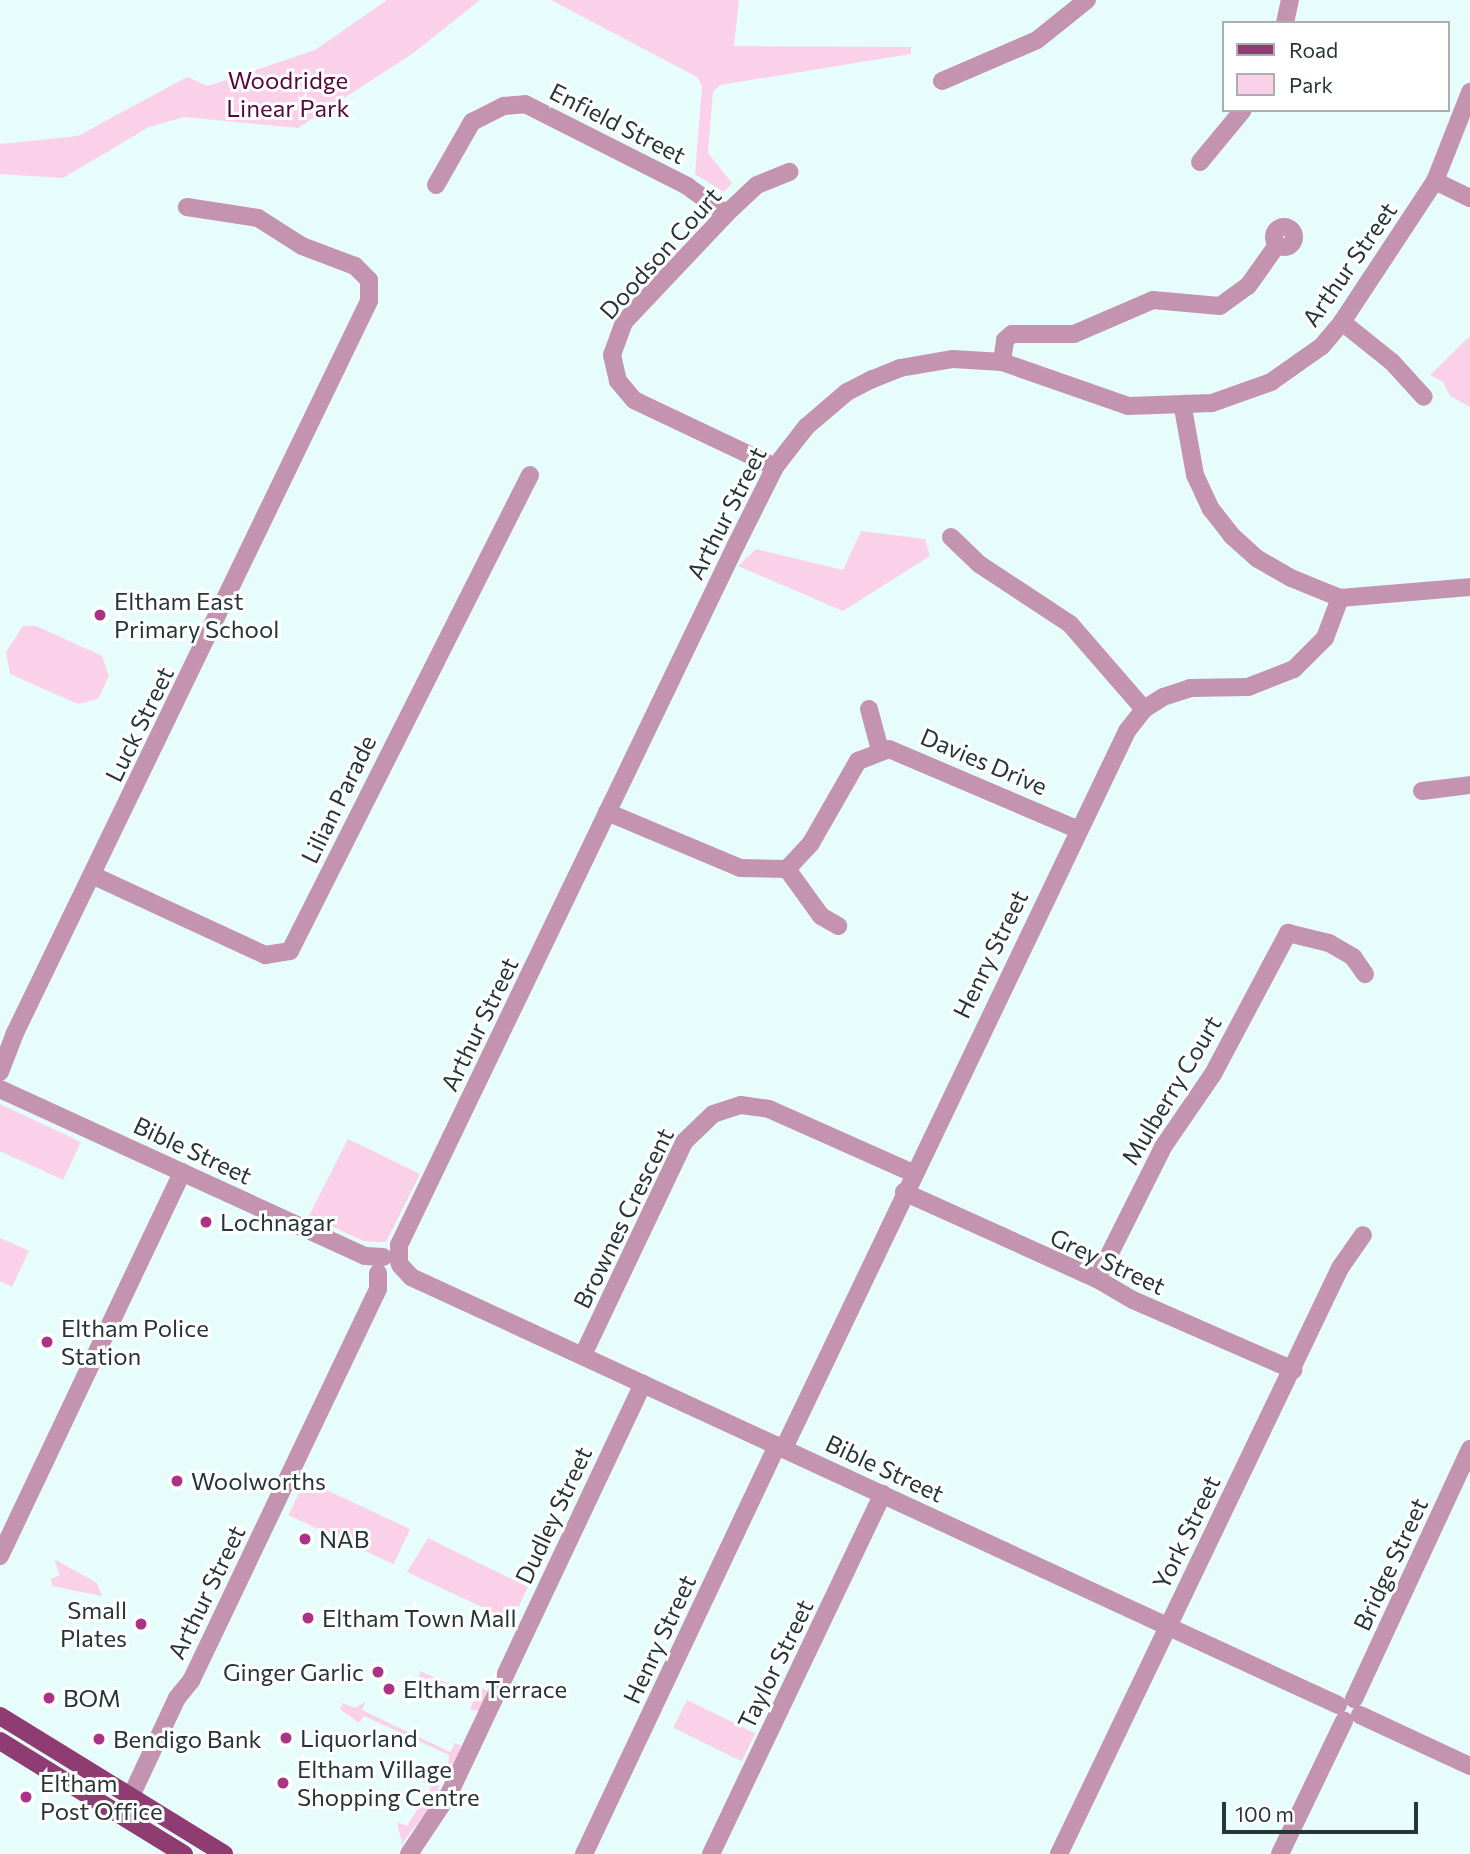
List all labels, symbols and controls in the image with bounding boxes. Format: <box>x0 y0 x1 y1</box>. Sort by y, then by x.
legend <box>1222 21 1449 112</box>
text: Road <box>1289 37 1338 62</box>
park label: Woodridge Linear Park <box>226 66 350 122</box>
text: Park <box>1289 72 1333 97</box>
street label: Enfield Street <box>545 76 691 170</box>
street label: Doodson Court <box>593 181 727 325</box>
street label: Arthur Street <box>1296 196 1402 332</box>
street label: Arthur Street <box>680 442 772 584</box>
place label: Eltham East Primary School <box>114 587 279 643</box>
marker: Eltham East Primary School <box>92 607 108 623</box>
street label: Luck Street <box>99 662 179 786</box>
street label: Davies Drive <box>916 721 1052 801</box>
street label: Lilian Parade <box>295 730 381 868</box>
street label: Henry Street <box>947 885 1033 1023</box>
street label: Arthur Street <box>434 952 524 1096</box>
street label: Mulberry Court <box>1115 1010 1227 1170</box>
street label: Bible Street <box>129 1110 257 1190</box>
street label: Brownes Crescent <box>567 1123 679 1313</box>
place label: Lochnagar <box>220 1208 335 1236</box>
marker: Lochnagar <box>198 1214 214 1230</box>
street label: Grey Street <box>1046 1222 1170 1300</box>
place label: Eltham Police Station <box>61 1314 209 1370</box>
marker: Eltham Police Station <box>39 1334 55 1350</box>
street label: Bible Street <box>821 1428 949 1508</box>
street label: Dudley Street <box>509 1442 597 1588</box>
place label: Woolworths <box>191 1467 326 1495</box>
street label: York Street <box>1146 1471 1226 1593</box>
marker: Woolworths <box>169 1473 185 1489</box>
street label: Bridge Street <box>1347 1493 1433 1635</box>
street label: Arthur Street <box>161 1520 251 1664</box>
place label: NAB <box>319 1525 369 1553</box>
marker: NAB <box>297 1531 313 1547</box>
street label: Henry Street <box>617 1570 701 1708</box>
street label: Taylor Street <box>731 1595 819 1733</box>
place label: Small Plates <box>60 1596 127 1652</box>
place label: Eltham Town Mall <box>322 1604 517 1632</box>
marker: Eltham Town Mall <box>300 1610 316 1626</box>
marker: Small Plates <box>133 1616 149 1632</box>
place label: Ginger Garlic <box>223 1658 364 1686</box>
marker: Ginger Garlic <box>370 1664 386 1680</box>
place label: Eltham Terrace <box>403 1675 567 1703</box>
marker: Eltham Terrace <box>381 1681 397 1697</box>
place label: BOM <box>63 1684 121 1712</box>
marker: BOM <box>41 1690 57 1706</box>
place label: Liquorland <box>300 1724 418 1752</box>
place label: Bendigo Bank <box>113 1725 261 1753</box>
marker: Liquorland <box>278 1730 294 1746</box>
marker: Bendigo Bank <box>91 1731 107 1747</box>
place label: Eltham Village Shopping Centre <box>297 1755 480 1811</box>
place label: Eltham Post Office <box>40 1769 163 1825</box>
marker: Eltham Village Shopping Centre <box>275 1775 291 1791</box>
scale bar <box>1225 1787 1421 1831</box>
marker: Eltham Post Office <box>18 1789 34 1805</box>
text: 100 m <box>1235 1801 1294 1826</box>

